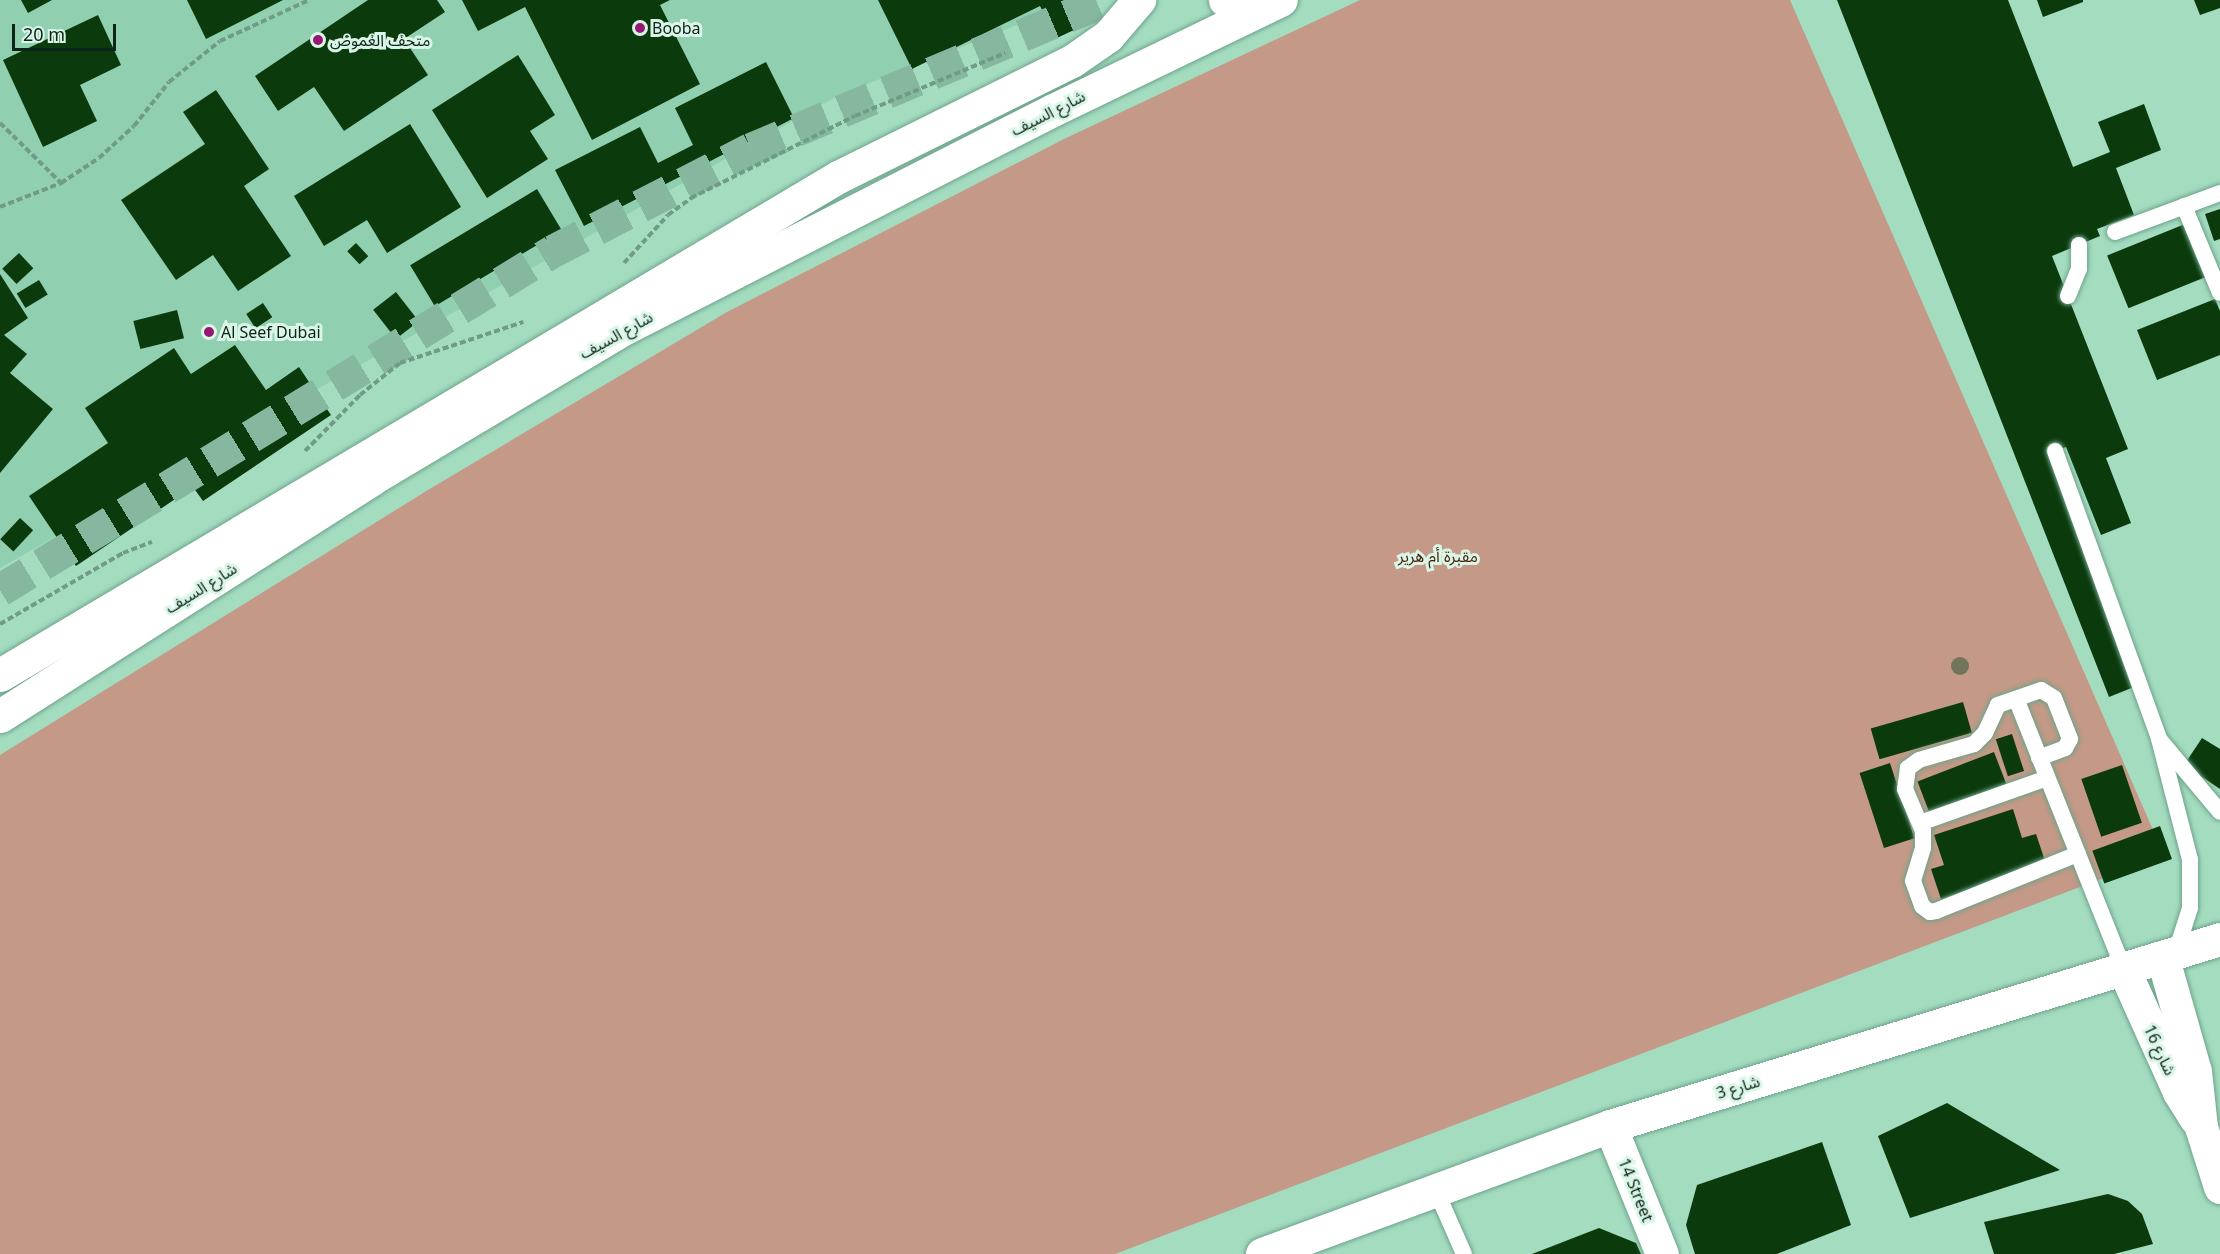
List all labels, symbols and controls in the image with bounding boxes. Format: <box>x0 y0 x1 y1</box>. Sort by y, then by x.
scale bar <box>15 12 118 50</box>
place label: Booba <box>652 18 701 38</box>
marker: Booba <box>633 21 647 35</box>
text: 20 m <box>23 22 65 46</box>
place label: متحف الغموض <box>330 30 430 50</box>
marker: متحف الغموض <box>311 33 325 47</box>
street label: شارع السيف <box>1008 86 1088 140</box>
street label: شارع السيف <box>576 307 656 363</box>
place label: Al Seef Dubai <box>221 322 321 342</box>
marker: Al Seef Dubai <box>202 325 216 339</box>
park label: مقبرة أم هرير <box>1398 546 1478 566</box>
street label: شارع السيف <box>162 559 240 617</box>
street label: شارع 16 <box>2140 1022 2180 1078</box>
street label: شارع 3 <box>1714 1071 1762 1103</box>
street label: 14 Street <box>1615 1155 1657 1225</box>

